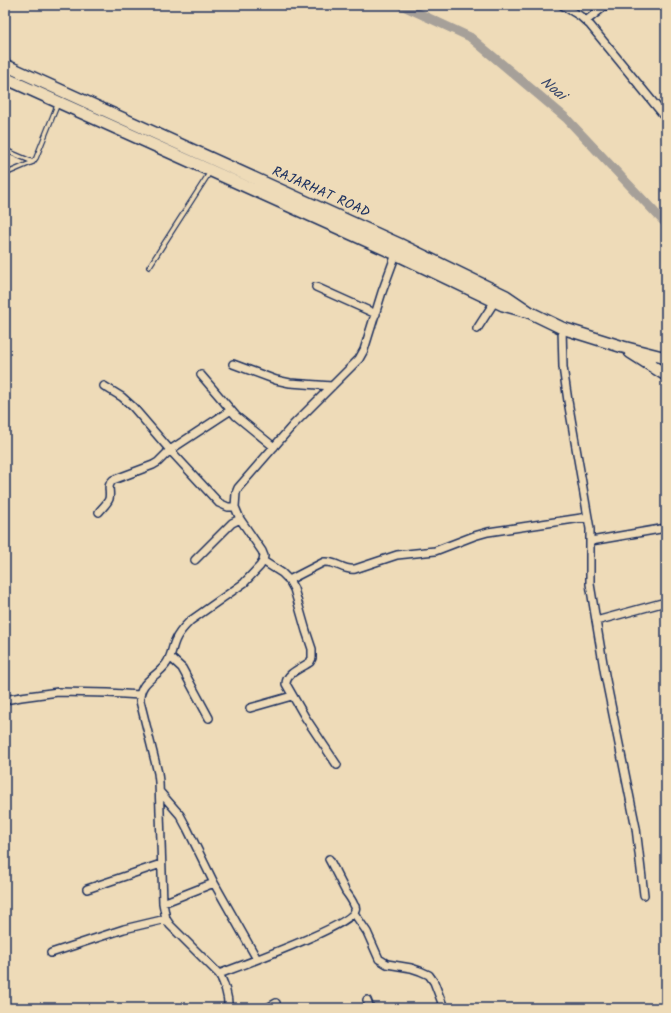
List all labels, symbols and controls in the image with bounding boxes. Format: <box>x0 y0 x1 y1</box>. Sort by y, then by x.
water label: Noai <box>535 71 574 109</box>
street label: RAJARHAT ROAD <box>268 161 374 223</box>

